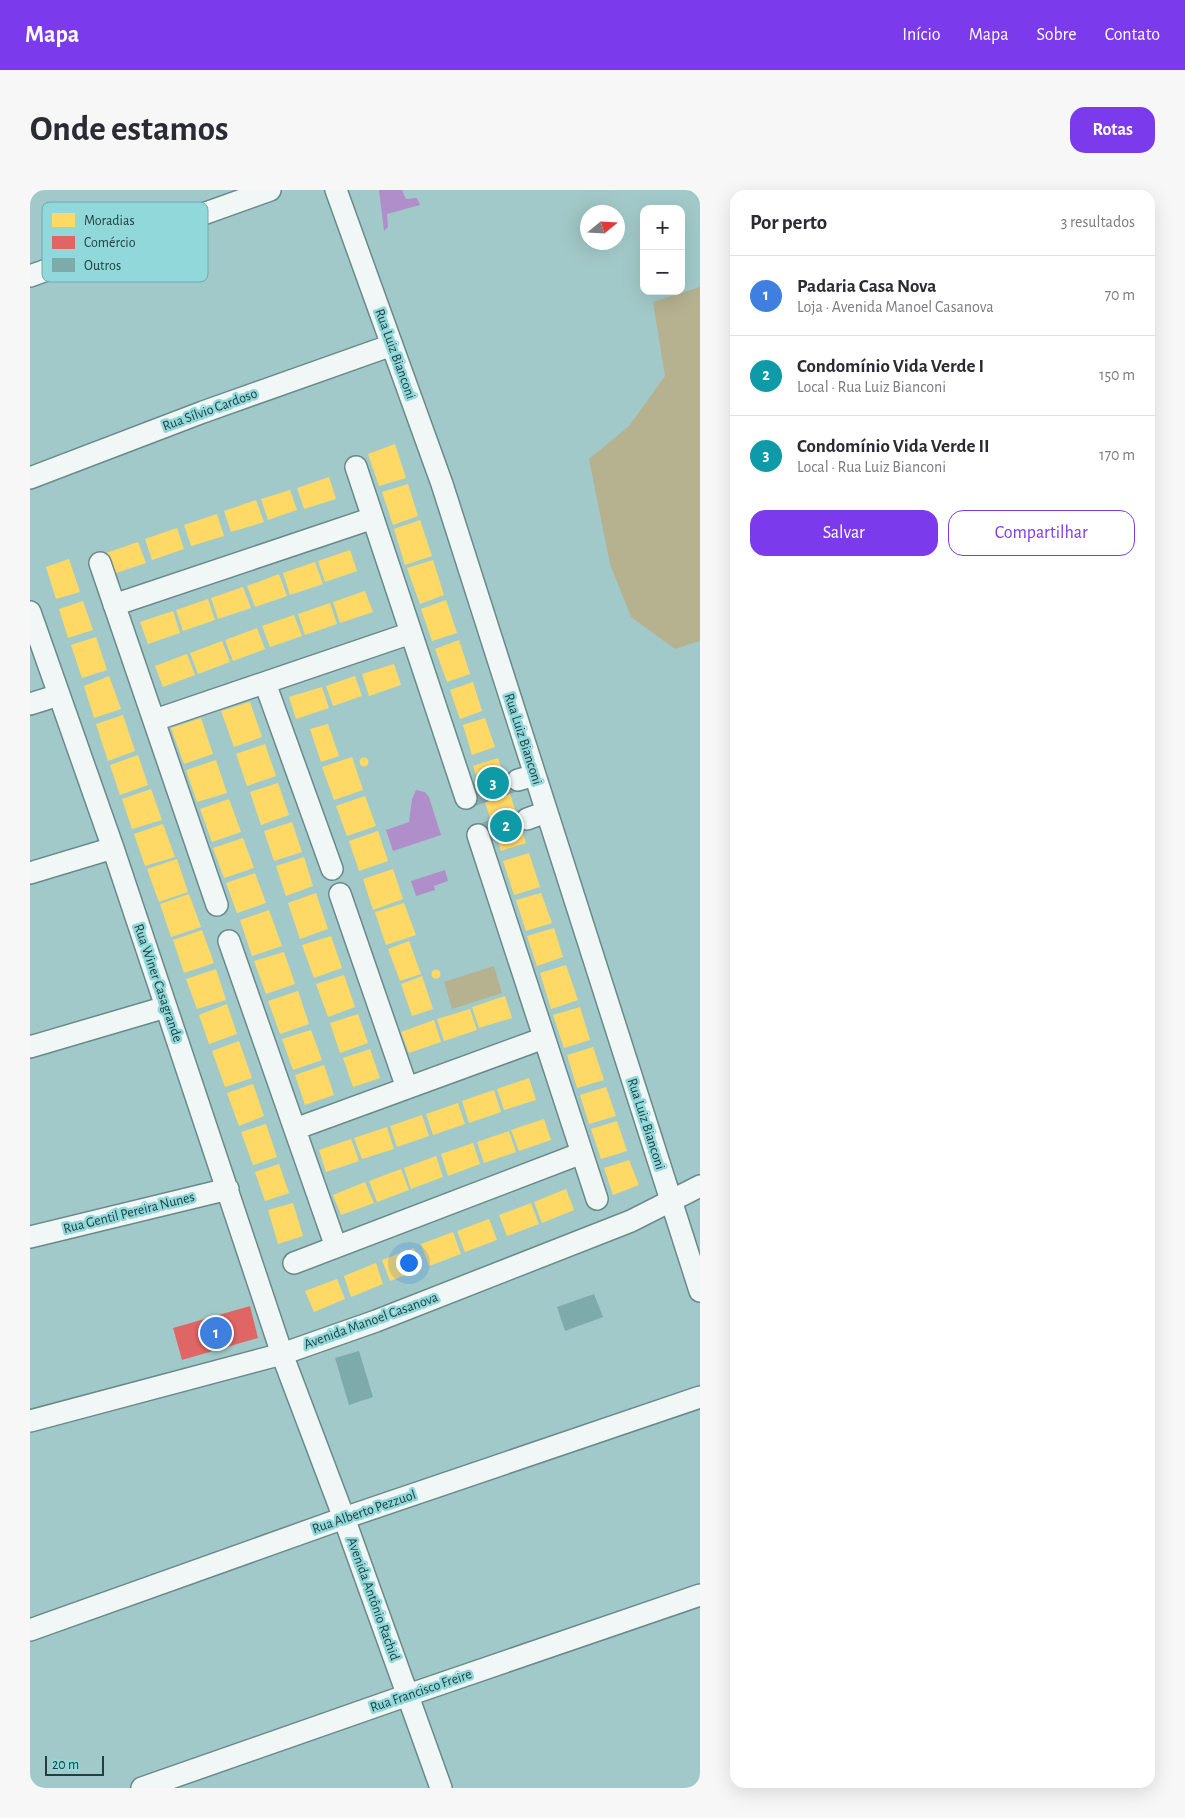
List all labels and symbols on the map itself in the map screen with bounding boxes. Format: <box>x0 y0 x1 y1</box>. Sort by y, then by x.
legend <box>42 202 208 282</box>
north arrow <box>580 205 625 250</box>
text: Moradias <box>84 214 135 228</box>
text: Comércio <box>84 236 136 250</box>
text: Outros <box>84 259 121 273</box>
street label: Rua Luiz Bianconi <box>372 307 418 401</box>
street label: Rua Sílvio Cardoso <box>161 386 259 434</box>
street label: Rua Luiz Bianconi <box>502 692 544 786</box>
pin: 3 <box>477 764 509 802</box>
pin: 2 <box>490 807 522 845</box>
street label: Rua Winer Casagrande <box>131 922 185 1044</box>
street label: Rua Luiz Bianconi <box>625 1077 667 1171</box>
street label: Rua Gentil Pereira Nunes <box>62 1190 196 1236</box>
your location <box>396 1250 422 1276</box>
street label: Avenida Manoel Casanova <box>302 1290 440 1352</box>
pin: 1 <box>200 1314 232 1352</box>
street label: Rua Alberto Pezzuol <box>310 1488 418 1536</box>
street label: Avenida Antônio Rachid <box>344 1536 402 1662</box>
street label: Rua Francisco Freire <box>368 1667 474 1715</box>
scale bar <box>45 1753 104 1776</box>

